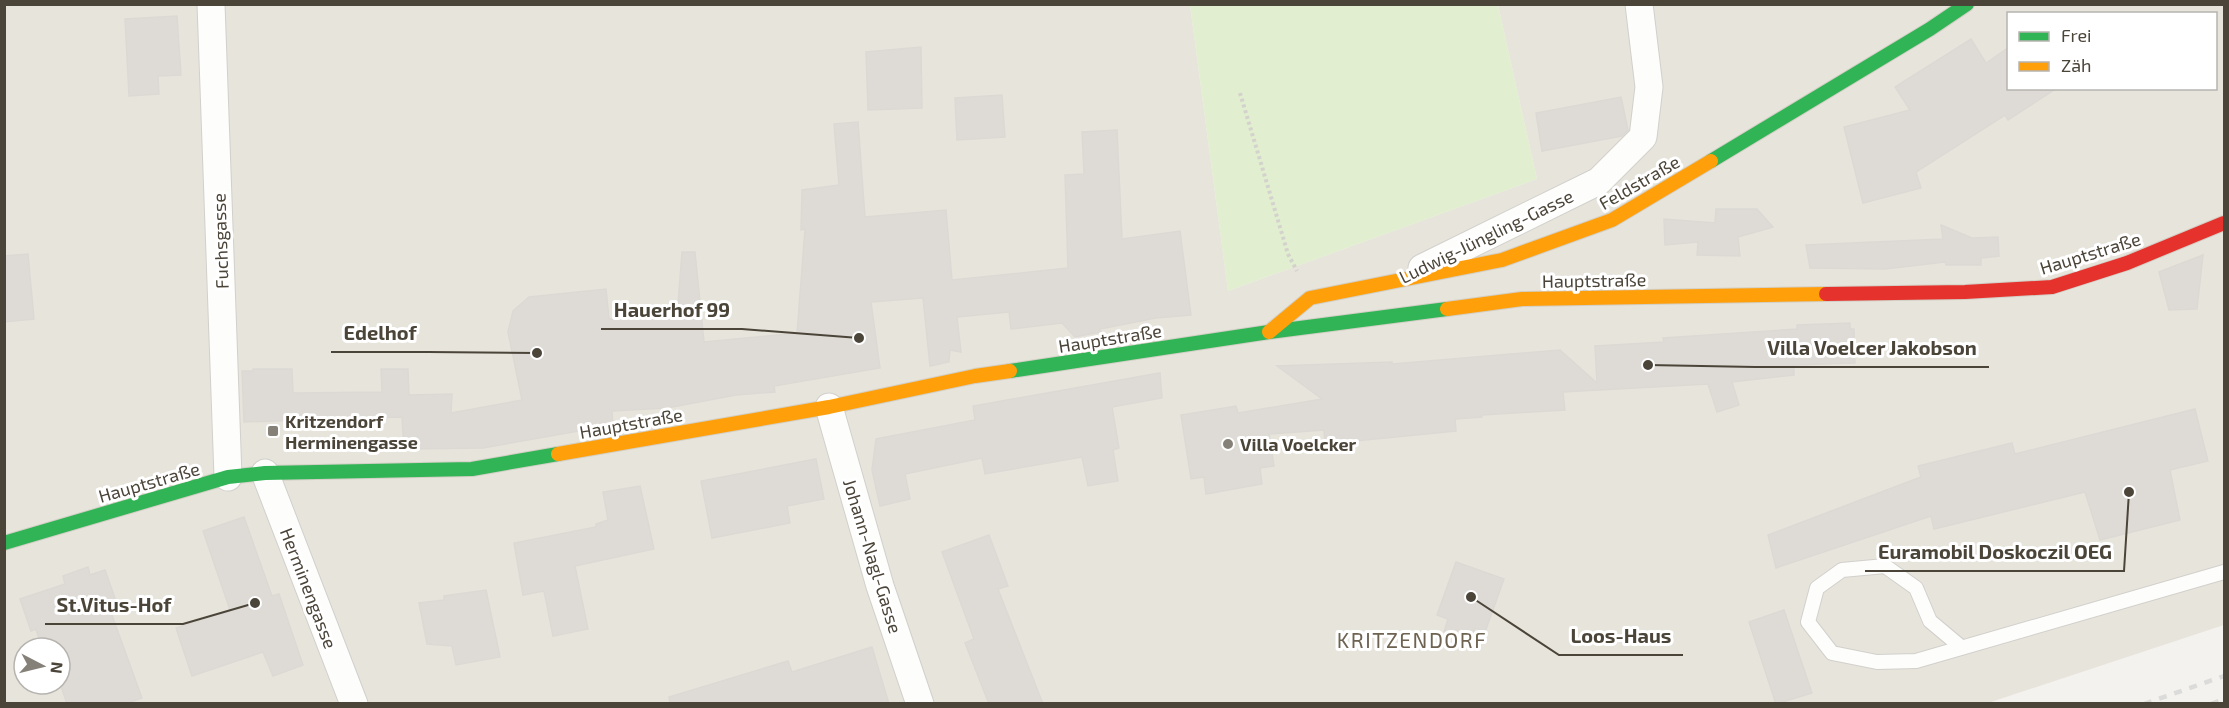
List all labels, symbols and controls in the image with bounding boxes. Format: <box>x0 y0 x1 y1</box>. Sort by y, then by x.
legend <box>2007 12 2217 90</box>
text: Frei <box>2061 24 2092 46</box>
text: Zäh <box>2061 54 2092 76</box>
street label: Feldstraße <box>1595 150 1683 214</box>
street label: Ludwig-Jüngling-Gasse <box>1395 184 1577 288</box>
street label: Fuchsgasse <box>207 193 233 289</box>
street label: Hauptstraße <box>2037 227 2143 279</box>
street label: Hauptstraße <box>1542 268 1646 292</box>
callout: Hauerhof 99 <box>601 291 742 329</box>
text: Hauerhof 99 <box>614 297 730 321</box>
callout: Edelhof <box>331 314 428 352</box>
street label: Hauptstraße <box>1057 319 1163 357</box>
text: Edelhof <box>343 320 418 344</box>
callout: Villa Voelcer Jakobson <box>1755 329 1989 367</box>
text: Villa Voelcer Jakobson <box>1767 335 1977 359</box>
street label: Hauptstraße <box>578 403 684 443</box>
place label: Kritzendorf Herminengasse <box>285 410 418 453</box>
marker: Kritzendorf Herminengasse <box>266 424 280 438</box>
place label: Villa Voelcker <box>1240 433 1357 455</box>
marker: Villa Voelcker <box>1221 437 1235 451</box>
street label: Hauptstraße <box>96 457 202 507</box>
street label: Johann-Nagl-Gasse <box>839 476 907 636</box>
street label: Herminengasse <box>276 525 342 651</box>
callout: Euramobil Doskoczil OEG <box>1865 533 2124 571</box>
text: Euramobil Doskoczil OEG <box>1878 539 2112 563</box>
callout: St.Vitus-Hof <box>45 586 183 624</box>
text: St.Vitus-Hof <box>57 592 172 616</box>
callout: Loos-Haus <box>1559 617 1683 655</box>
text: Loos-Haus <box>1571 623 1671 647</box>
district label: KRITZENDORF <box>1337 627 1487 652</box>
north arrow <box>12 636 72 696</box>
text: N <box>47 661 68 675</box>

